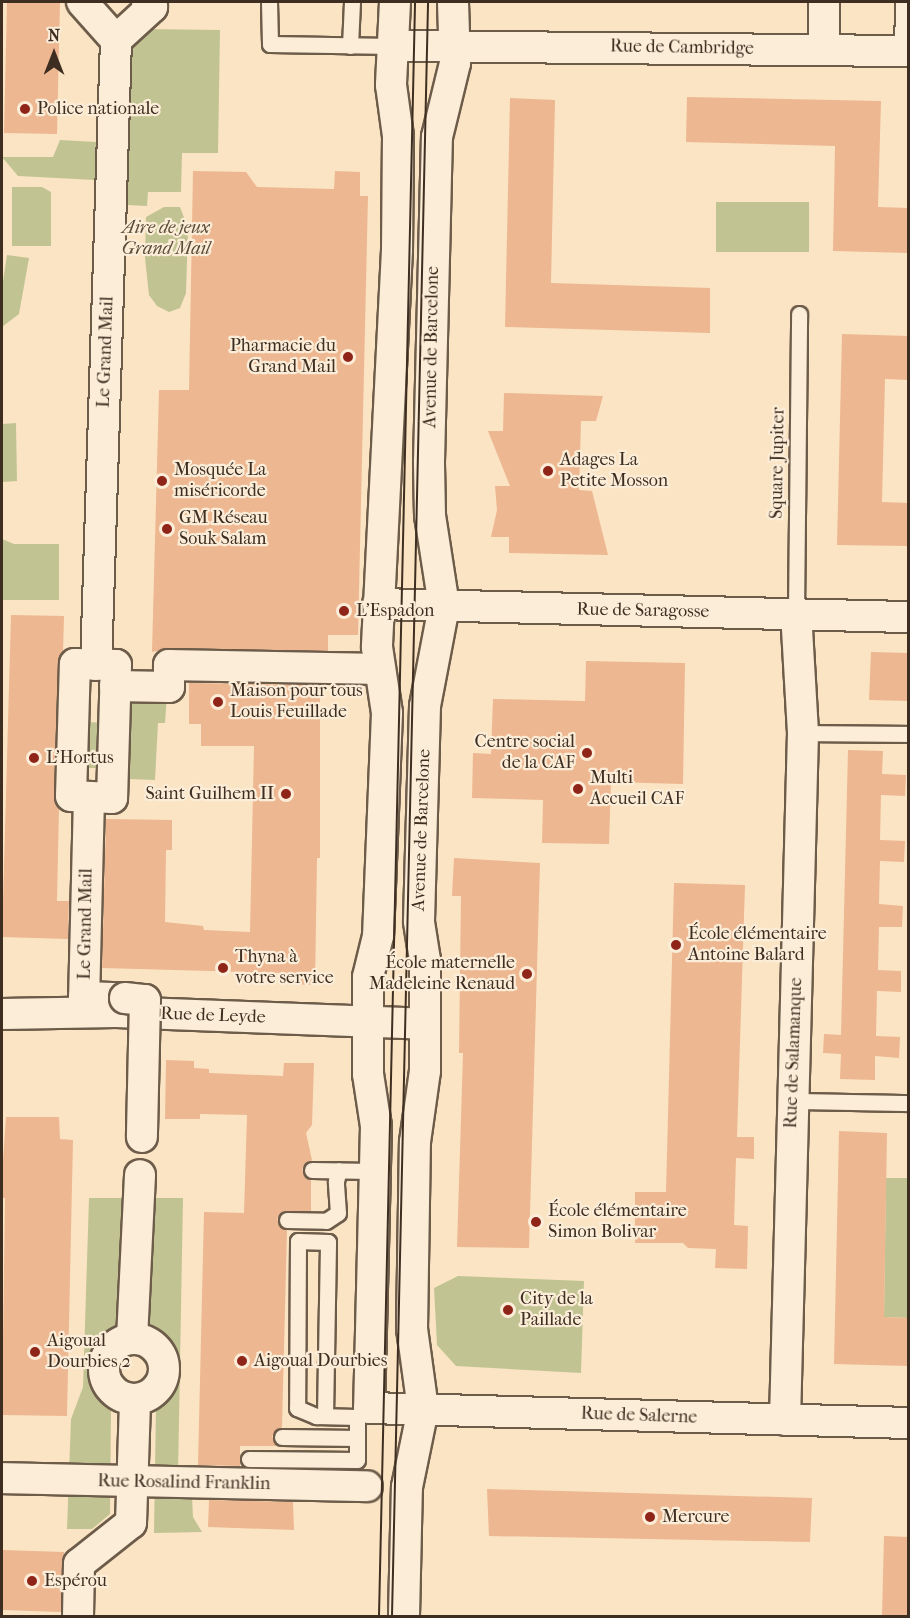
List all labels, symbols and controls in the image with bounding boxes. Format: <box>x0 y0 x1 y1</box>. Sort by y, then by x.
north arrow <box>24 24 84 84</box>
text: N <box>48 26 60 45</box>
street label: Rue de Cambridge <box>610 36 754 60</box>
place label: Police nationale <box>37 98 159 120</box>
marker: Police nationale <box>18 102 32 116</box>
park label: Aire de jeux Grand Mail <box>122 218 210 260</box>
street label: Avenue de Barcelone <box>420 266 444 428</box>
street label: Le Grand Mail <box>93 296 119 408</box>
place label: Pharmacie du Grand Mail <box>230 336 336 378</box>
marker: Pharmacie du Grand Mail <box>341 350 355 364</box>
street label: Square Jupiter <box>766 407 790 519</box>
place label: Adages La Petite Mosson <box>560 450 668 492</box>
place label: Mosquée La miséricorde <box>174 460 266 502</box>
marker: Adages La Petite Mosson <box>541 464 555 478</box>
marker: Mosquée La miséricorde <box>155 474 169 488</box>
place label: GM Réseau Souk Salam <box>179 508 268 550</box>
marker: GM Réseau Souk Salam <box>160 522 174 536</box>
street label: Rue de Saragosse <box>576 599 710 623</box>
place label: L'Espadon <box>356 600 435 622</box>
marker: L'Espadon <box>337 604 351 618</box>
place label: Maison pour tous Louis Feuillade <box>230 681 363 724</box>
marker: Maison pour tous Louis Feuillade <box>211 695 225 709</box>
place label: Centre social de la CAF <box>475 732 575 774</box>
marker: Centre social de la CAF <box>580 746 594 760</box>
place label: L'Hortus <box>46 747 114 769</box>
street label: Avenue de Barcelone <box>408 749 436 911</box>
marker: L'Hortus <box>27 751 41 765</box>
place label: Multi Accueil CAF <box>590 768 684 810</box>
marker: Multi Accueil CAF <box>571 782 585 796</box>
place label: Saint Guilhem II <box>145 783 274 805</box>
marker: Saint Guilhem II <box>279 787 293 801</box>
street label: Le Grand Mail <box>74 868 98 980</box>
place label: École élémentaire Antoine Balard <box>688 924 827 966</box>
marker: École élémentaire Antoine Balard <box>669 938 683 952</box>
place label: Thyna à votre service <box>235 947 334 990</box>
place label: École maternelle Madeleine Renaud <box>369 953 515 996</box>
marker: Thyna à votre service <box>216 961 230 975</box>
marker: École maternelle Madeleine Renaud <box>520 967 534 981</box>
street label: Rue de Salamanque <box>781 977 807 1129</box>
street label: Rue de Leyde <box>160 1003 266 1029</box>
place label: École élémentaire Simon Bolivar <box>548 1201 687 1244</box>
marker: École élémentaire Simon Bolivar <box>529 1215 543 1229</box>
place label: City de la Paillade <box>520 1289 593 1332</box>
marker: City de la Paillade <box>501 1303 515 1317</box>
place label: Aigoual Dourbies 2 <box>47 1331 131 1374</box>
marker: Aigoual Dourbies 2 <box>28 1345 42 1359</box>
place label: Aigoual Dourbies <box>254 1350 387 1372</box>
marker: Aigoual Dourbies <box>235 1354 249 1368</box>
street label: Rue de Salerne <box>580 1403 698 1429</box>
street label: Rue Rosalind Franklin <box>97 1471 271 1495</box>
place label: Mercure <box>662 1506 729 1528</box>
marker: Mercure <box>643 1510 657 1524</box>
place label: Espérou <box>44 1570 107 1592</box>
marker: Espérou <box>25 1574 39 1588</box>

